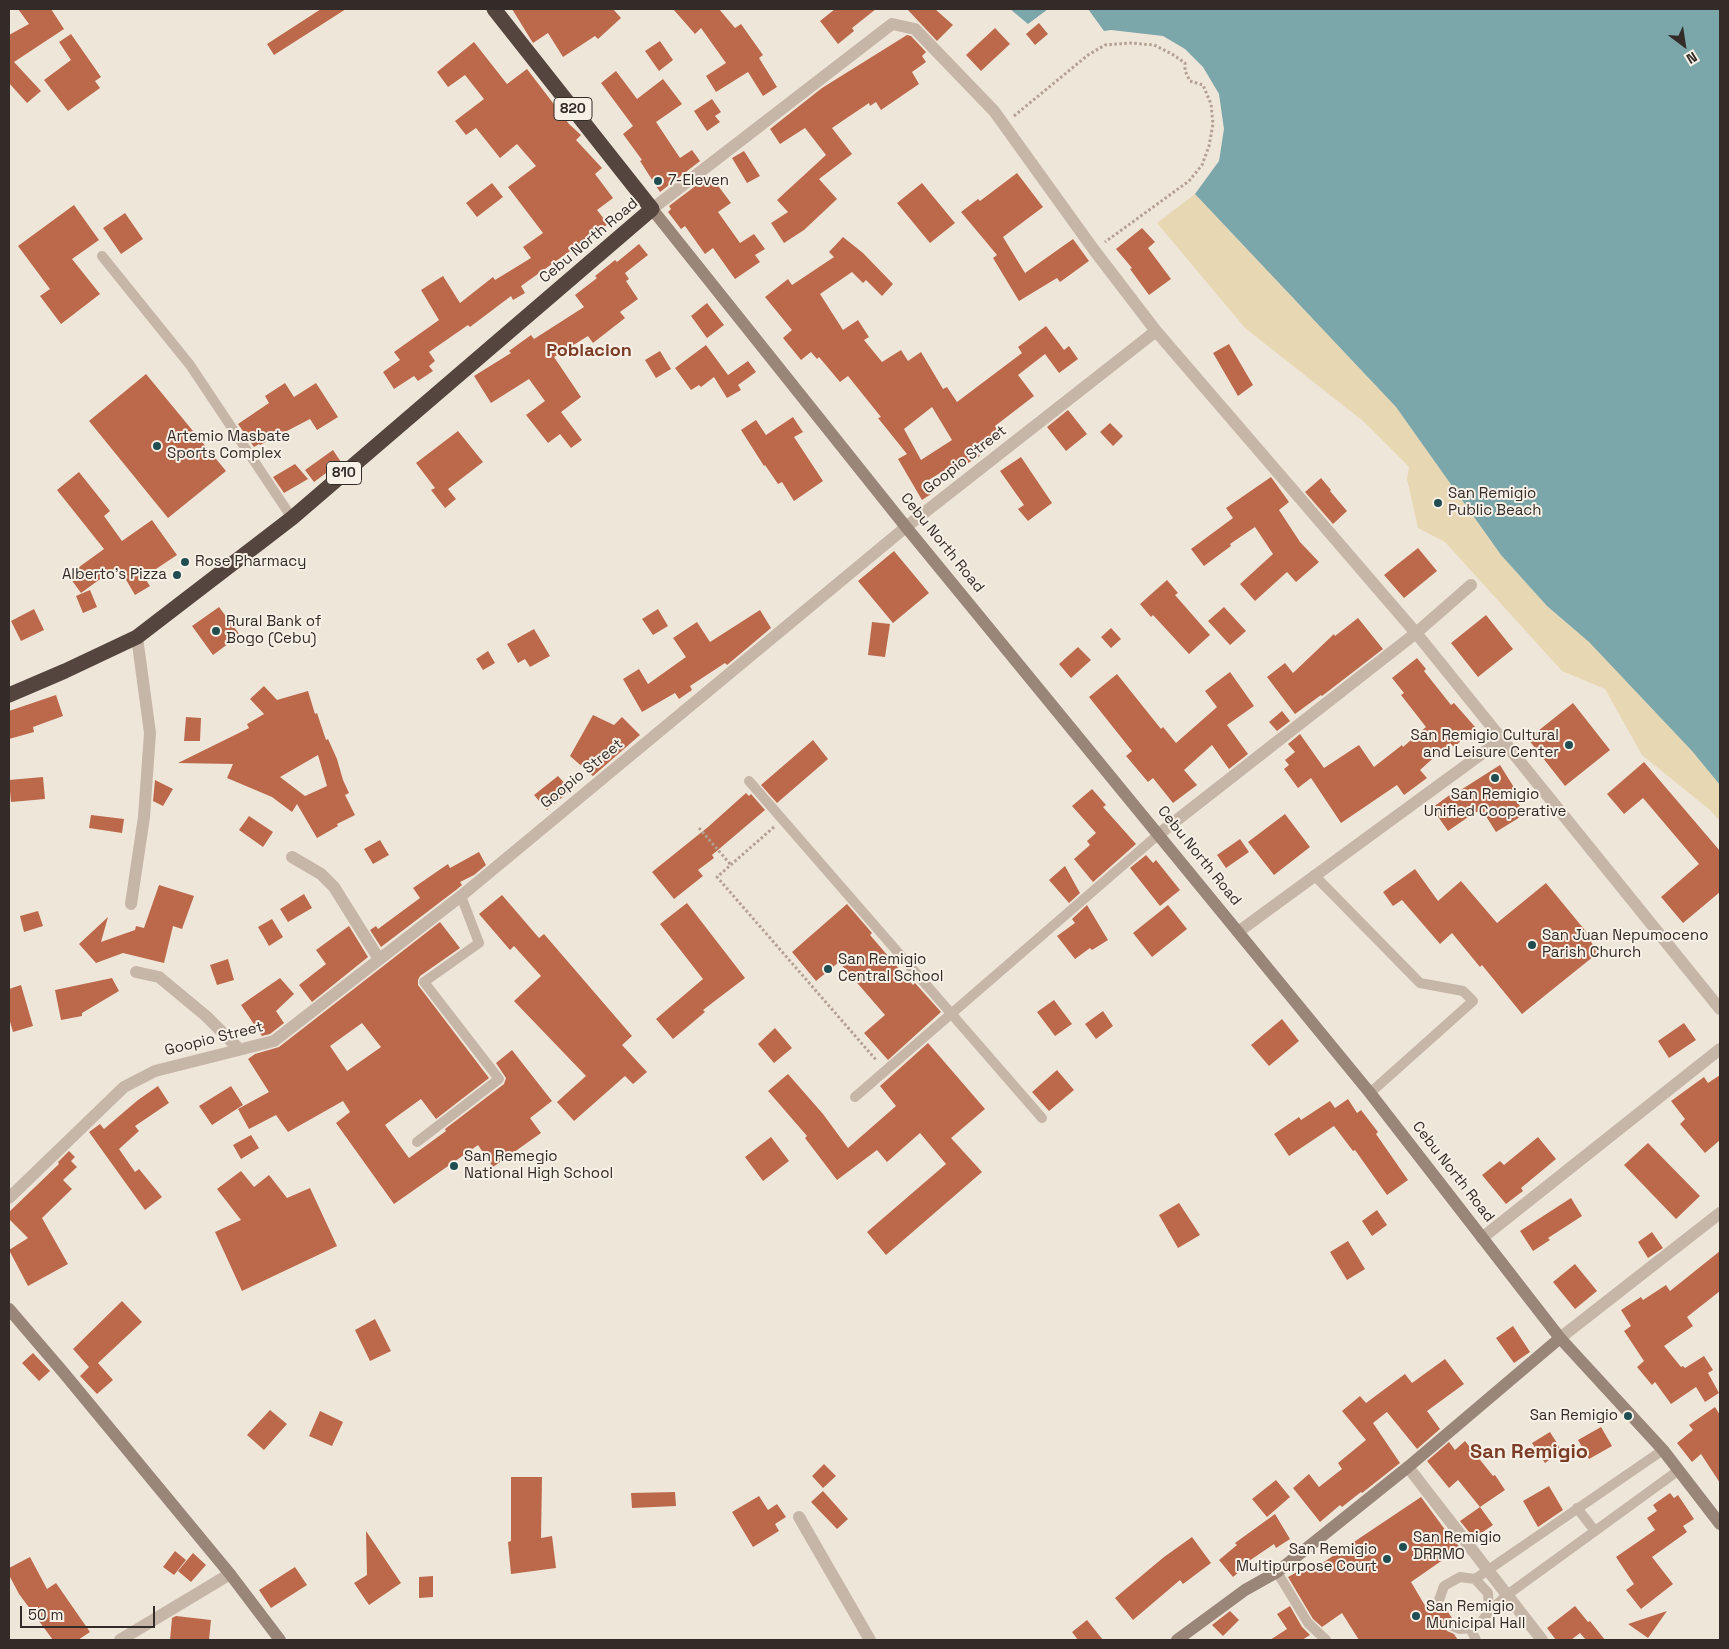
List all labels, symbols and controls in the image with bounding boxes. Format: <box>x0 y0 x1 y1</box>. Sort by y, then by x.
north arrow <box>1659 20 1709 70</box>
text: N <box>1683 48 1700 68</box>
road number: 820 <box>554 98 592 120</box>
place label: 7-Eleven <box>668 172 729 190</box>
marker: 7-Eleven <box>652 175 664 187</box>
street label: Cebu North Road <box>536 195 642 287</box>
district label: Poblacion <box>546 340 632 362</box>
street label: Goopio Street <box>920 422 1010 498</box>
place label: Artemio Masbate Sports Complex <box>167 428 290 463</box>
marker: Artemio Masbate Sports Complex <box>151 440 163 452</box>
road number: 810 <box>326 462 362 484</box>
place label: San Remigio Public Beach <box>1448 485 1541 520</box>
street label: Cebu North Road <box>896 490 988 596</box>
marker: San Remigio Public Beach <box>1432 497 1444 509</box>
place label: Rose Pharmacy <box>195 553 306 571</box>
marker: Rose Pharmacy <box>179 556 191 568</box>
place label: Alberto's Pizza <box>62 566 167 584</box>
marker: Alberto's Pizza <box>171 569 183 581</box>
place label: Rural Bank of Bogo (Cebu) <box>226 613 321 648</box>
marker: Rural Bank of Bogo (Cebu) <box>210 625 222 637</box>
place label: San Remigio Cultural and Leisure Center <box>1411 727 1559 762</box>
street label: Goopio Street <box>537 735 627 813</box>
marker: San Remigio Cultural and Leisure Center <box>1563 739 1575 751</box>
marker: San Remigio Unified Cooperative <box>1489 772 1501 784</box>
place label: San Remigio Unified Cooperative <box>1424 786 1566 821</box>
street label: Cebu North Road <box>1153 803 1245 909</box>
place label: San Juan Nepumoceno Parish Church <box>1542 927 1708 962</box>
marker: San Juan Nepumoceno Parish Church <box>1526 939 1538 951</box>
place label: San Remigio Central School <box>838 951 944 986</box>
marker: San Remigio Central School <box>822 963 834 975</box>
street label: Goopio Street <box>163 1018 265 1060</box>
street label: Cebu North Road <box>1408 1118 1498 1226</box>
place label: San Remegio National High School <box>464 1148 613 1183</box>
marker: San Remegio National High School <box>448 1160 460 1172</box>
place label: San Remigio <box>1530 1407 1618 1425</box>
marker: San Remigio <box>1622 1410 1634 1422</box>
district label: San Remigio <box>1470 1441 1588 1465</box>
place label: San Remigio DRRMO <box>1413 1529 1501 1564</box>
place label: San Remigio Multipurpose Court <box>1236 1541 1377 1576</box>
marker: San Remigio DRRMO <box>1397 1541 1409 1553</box>
marker: San Remigio Multipurpose Court <box>1381 1553 1393 1565</box>
scale bar <box>22 1596 158 1628</box>
place label: San Remigio Municipal Hall <box>1426 1598 1525 1633</box>
text: 50 m <box>28 1605 63 1624</box>
marker: San Remigio Municipal Hall <box>1410 1610 1422 1622</box>

